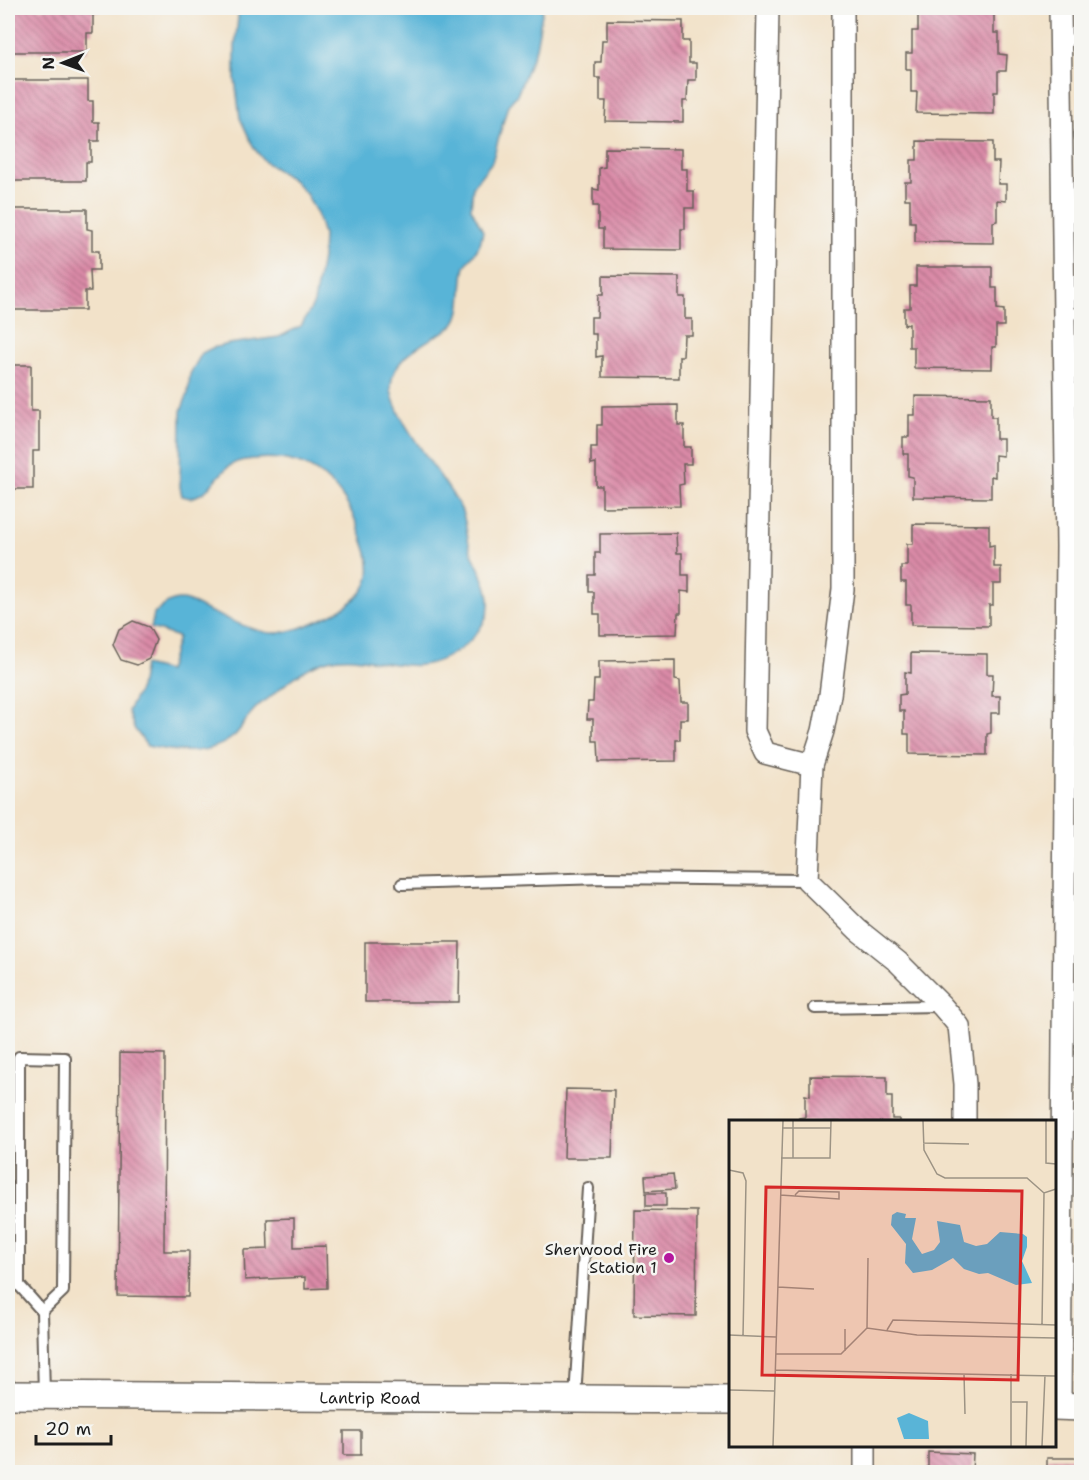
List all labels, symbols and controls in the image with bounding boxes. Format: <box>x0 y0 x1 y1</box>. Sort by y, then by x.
north arrow <box>33 33 93 93</box>
text: N <box>38 57 59 70</box>
inset map <box>729 1120 1056 1447</box>
place label: Sherwood Fire Station 1 <box>545 1239 657 1278</box>
marker: Sherwood Fire Station 1 <box>662 1251 676 1265</box>
street label: Lantrip Road <box>319 1387 421 1408</box>
scale bar <box>36 1408 111 1446</box>
text: 20 m <box>45 1417 91 1441</box>

